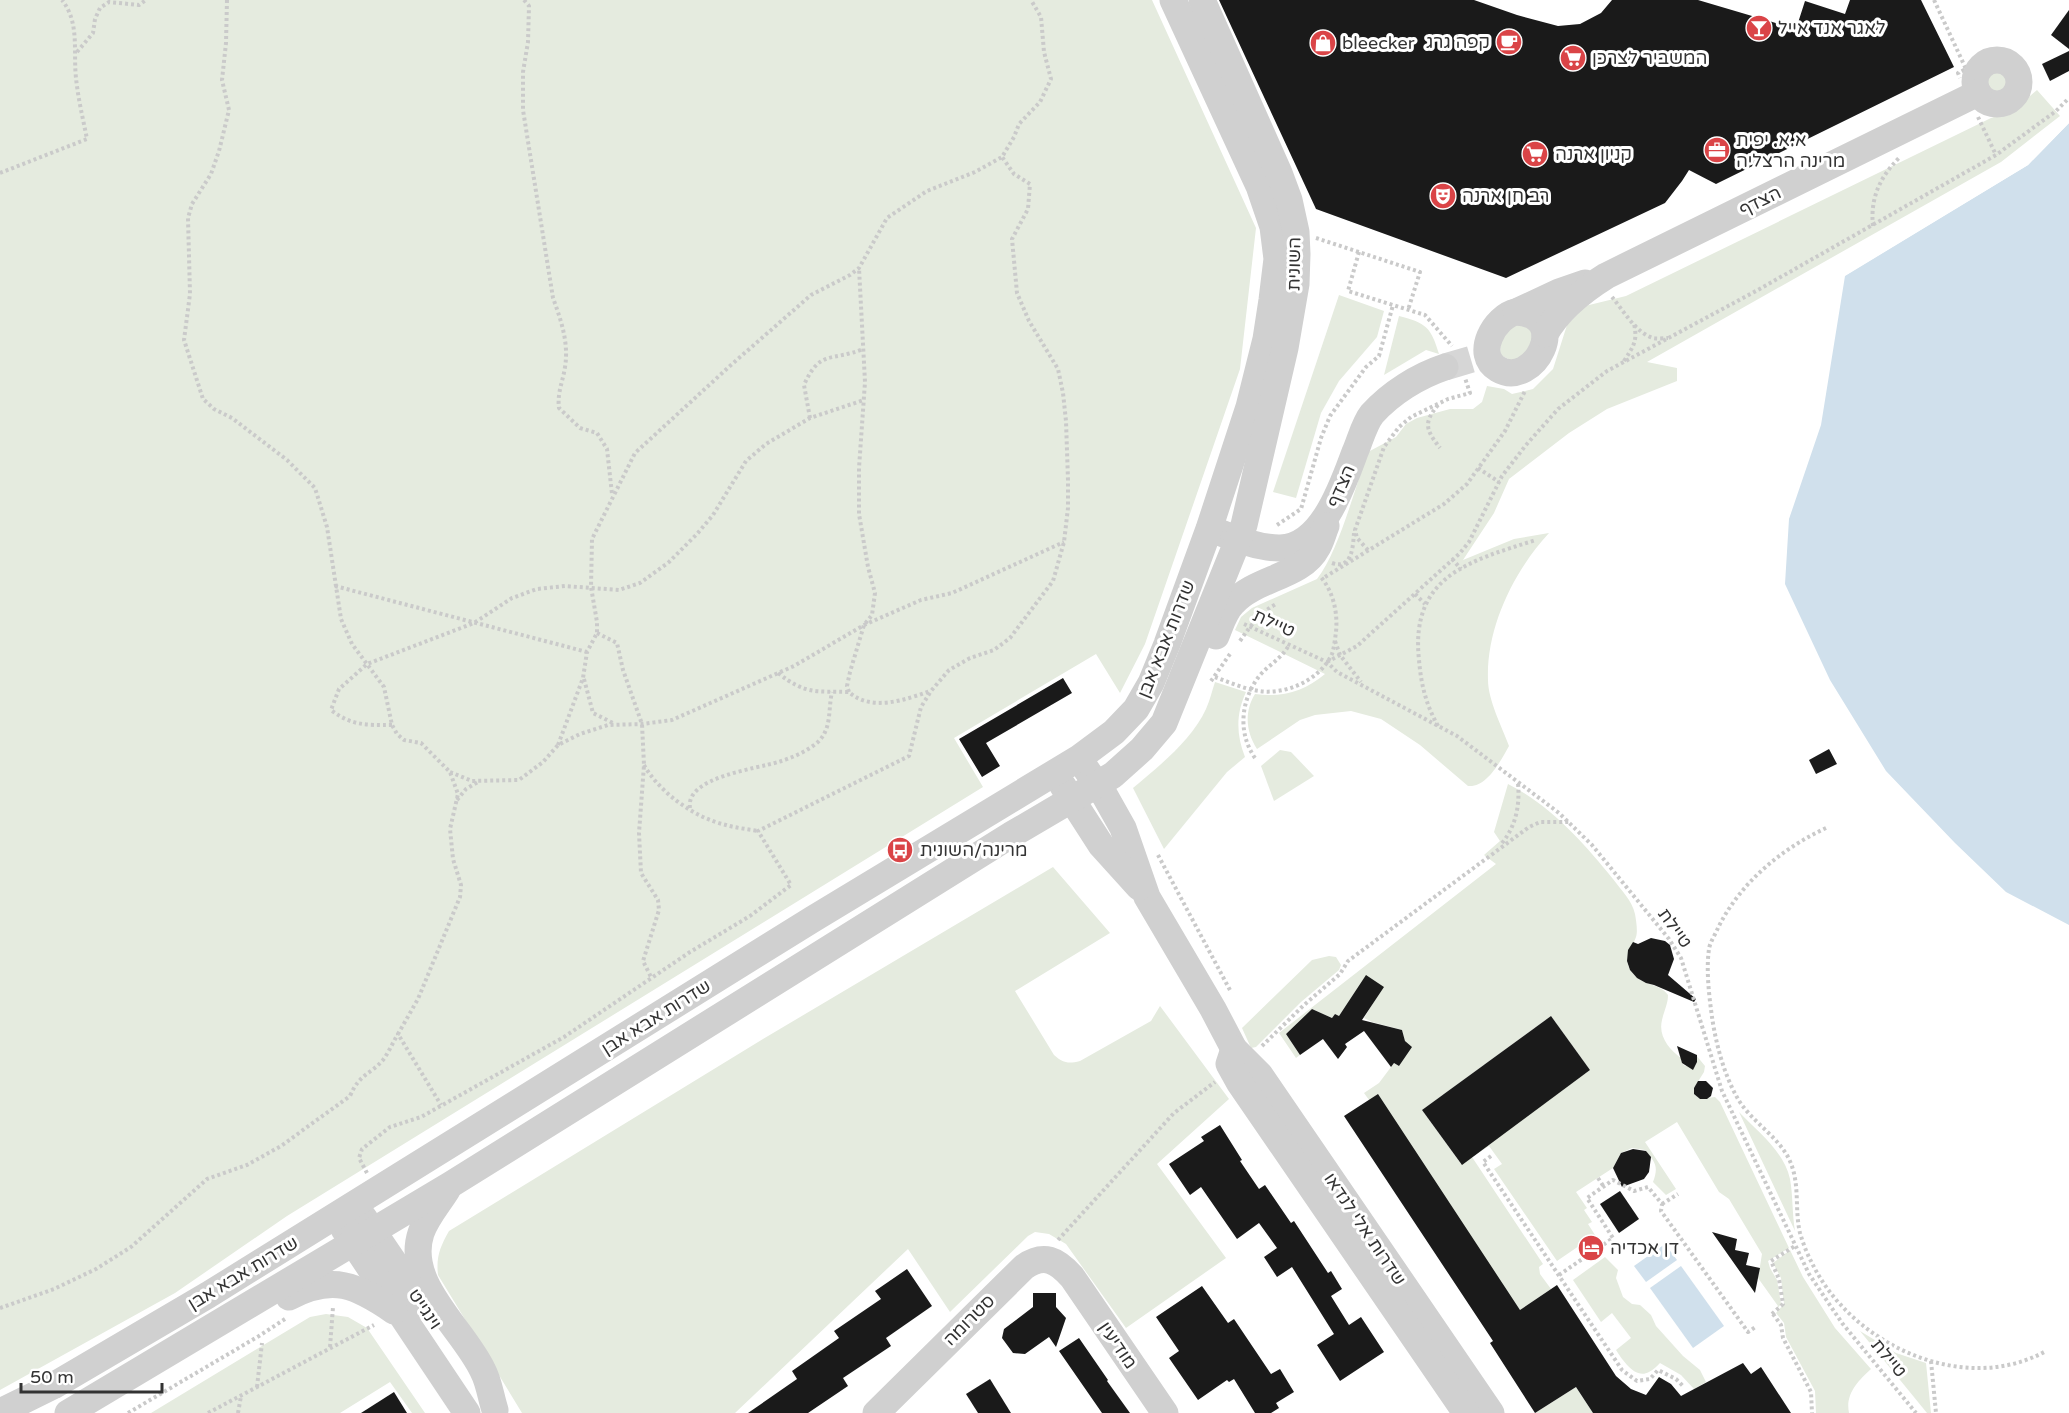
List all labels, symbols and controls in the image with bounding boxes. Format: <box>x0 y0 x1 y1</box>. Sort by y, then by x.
bar icon: לאגר אנד אייל <box>1744 13 1774 43</box>
place label: לאגר אנד אייל <box>1778 17 1886 39</box>
cafe icon: קפה גרג <box>1494 27 1524 57</box>
shop icon: bleecker <box>1308 28 1338 58</box>
place label: קפה גרג <box>1426 31 1490 53</box>
place label: bleecker <box>1342 32 1415 54</box>
supermarket icon: המשביר לצרכן <box>1558 43 1588 73</box>
place label: המשביר לצרכן <box>1592 47 1707 69</box>
place label: א.א. יפית מרינה הרצליה <box>1736 129 1845 172</box>
office icon: א.א. יפית מרינה הרצליה <box>1702 135 1732 165</box>
supermarket icon: קניון ארנה <box>1520 139 1550 169</box>
place label: קניון ארנה <box>1555 143 1632 165</box>
theatre icon: רב חן ארנה <box>1428 181 1458 211</box>
street label: הצדף <box>1735 181 1785 221</box>
place label: רב חן ארנה <box>1462 185 1550 207</box>
street label: השונית <box>1283 237 1305 291</box>
street label: הצדף <box>1322 461 1360 511</box>
street label: שדרות אבא אבן <box>1132 577 1200 701</box>
street label: טיילת <box>1249 604 1299 642</box>
bus stop icon: מרינה/השונית <box>885 835 915 865</box>
place label: מרינה/השונית <box>920 839 1027 861</box>
street label: טיילת <box>1653 904 1697 952</box>
street label: שדרות אבא אבן <box>597 975 715 1059</box>
street label: שדרות אלי לנדאו <box>1319 1169 1411 1289</box>
street label: שדרות אבא אבן <box>184 1231 302 1315</box>
hotel icon: דן אכדיה <box>1576 1233 1606 1263</box>
place label: דן אכדיה <box>1610 1237 1679 1259</box>
street label: וינגייט <box>404 1285 446 1333</box>
street label: סטרומה <box>939 1290 999 1350</box>
street label: מודיעין <box>1094 1317 1142 1373</box>
street label: טיילת <box>1866 1334 1912 1382</box>
scale bar <box>21 1356 162 1394</box>
text: 50 m <box>30 1366 74 1388</box>

